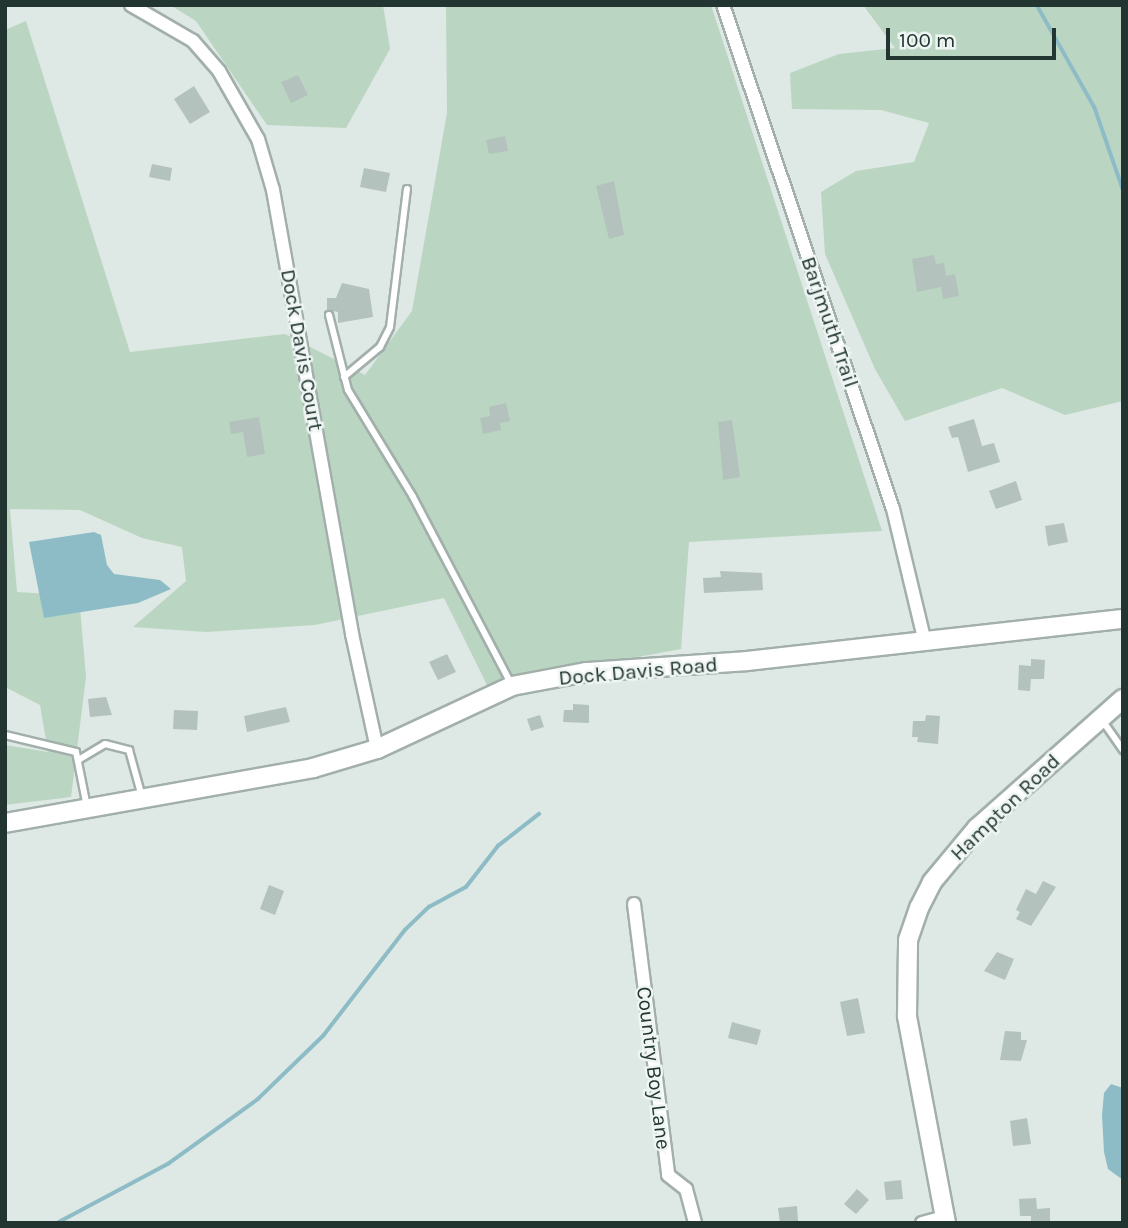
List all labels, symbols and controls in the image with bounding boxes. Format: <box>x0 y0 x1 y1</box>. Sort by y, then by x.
scale bar <box>890 14 1060 58</box>
text: 100 m <box>899 28 956 52</box>
street label: Barjmuth Trail <box>796 253 864 391</box>
street label: Dock Davis Court <box>275 267 329 433</box>
street label: Dock Davis Road <box>557 651 719 691</box>
street label: Hampton Road <box>945 748 1065 866</box>
street label: Country Boy Lane <box>631 985 677 1151</box>

